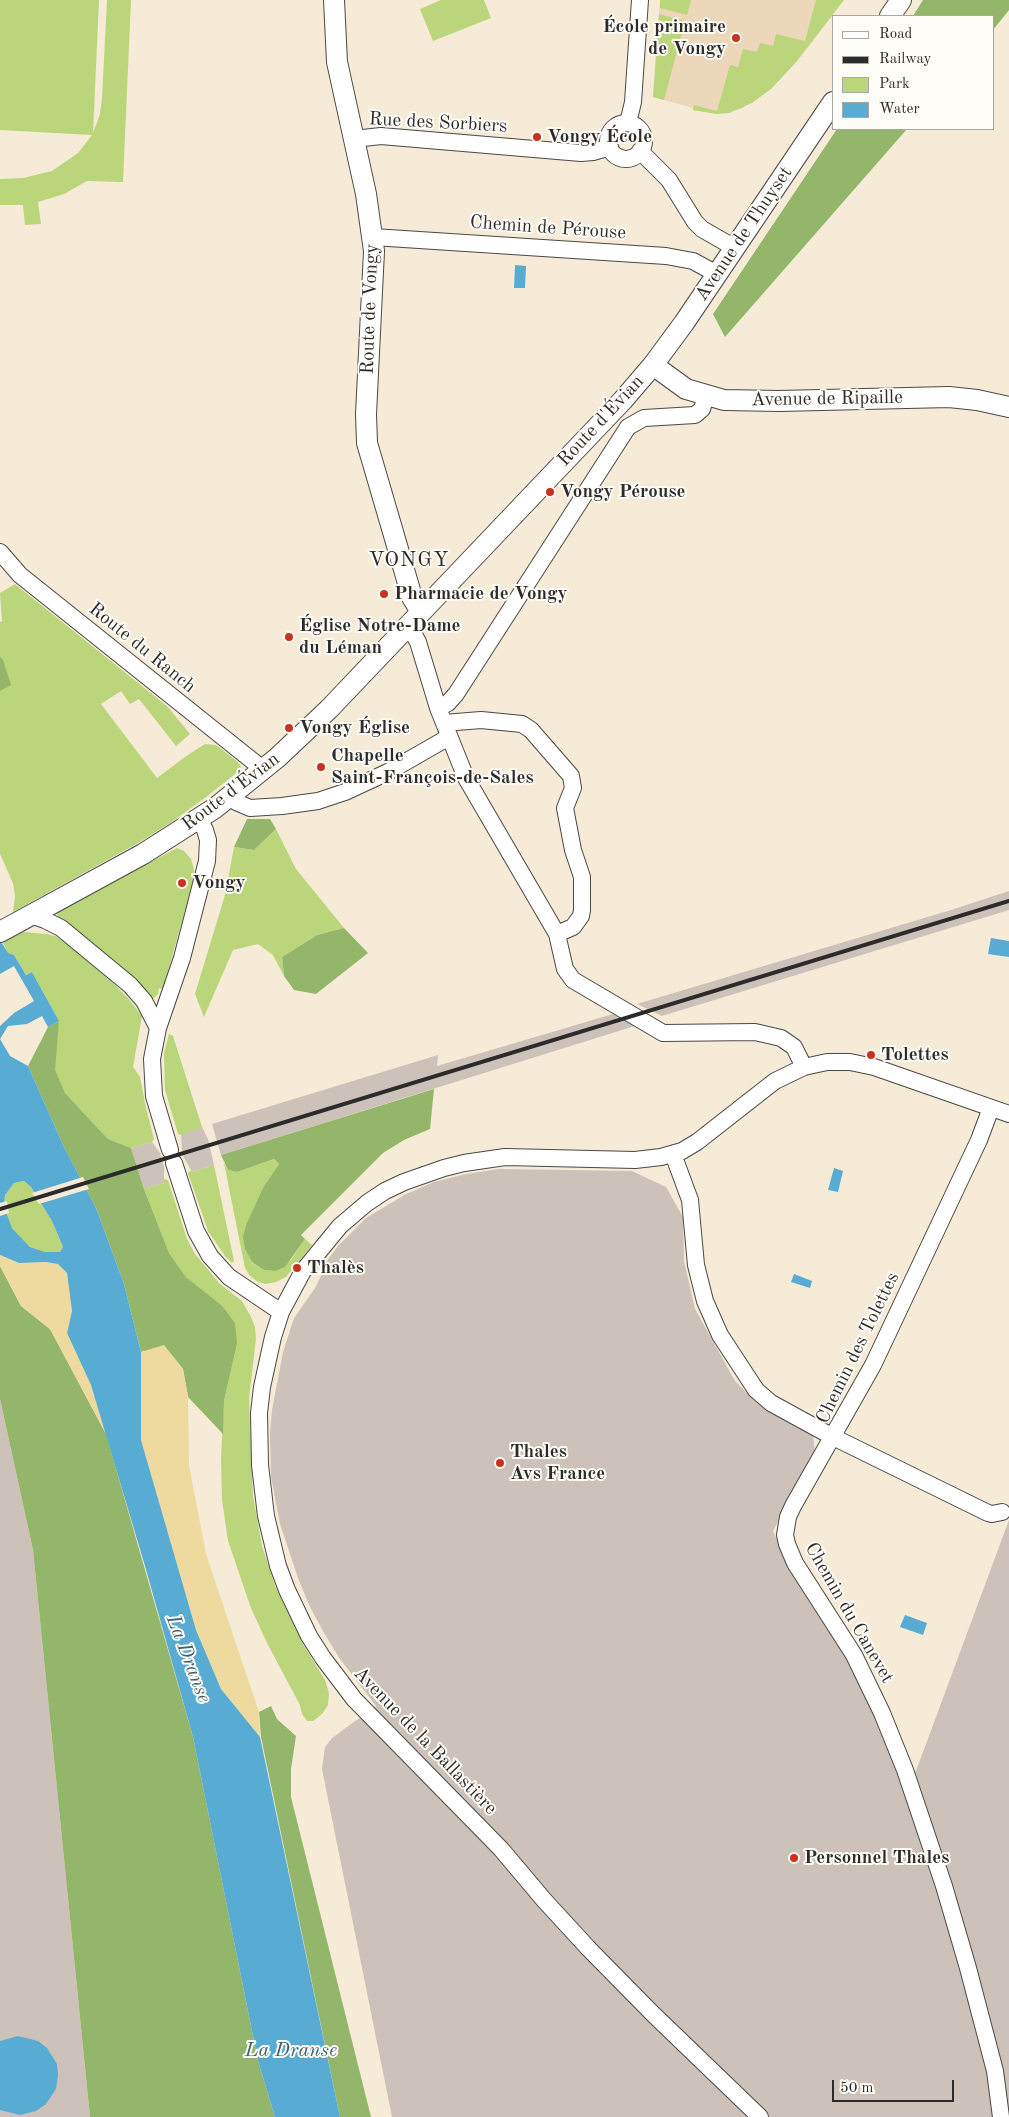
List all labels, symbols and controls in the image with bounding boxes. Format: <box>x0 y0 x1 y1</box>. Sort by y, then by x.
legend <box>832 15 994 130</box>
place label: École primaire de Vongy <box>602 16 726 60</box>
text: Road <box>879 27 912 42</box>
marker: École primaire de Vongy <box>730 32 742 44</box>
text: Railway <box>879 52 932 67</box>
text: Park <box>879 77 910 92</box>
text: Water <box>879 102 920 117</box>
street label: Rue des Sorbiers <box>368 108 508 138</box>
place label: Vongy École <box>547 126 652 148</box>
marker: Vongy École <box>531 131 543 143</box>
street label: Avenue de Thuyset <box>691 162 797 306</box>
street label: Chemin de Pérouse <box>469 211 627 245</box>
street label: Route de Vongy <box>356 243 384 375</box>
street label: Route d'Évian <box>553 371 649 471</box>
street label: Avenue de Ripaille <box>751 386 903 412</box>
place label: Vongy Pérouse <box>560 481 686 503</box>
marker: Vongy Pérouse <box>544 486 556 498</box>
district label: VONGY <box>368 547 450 573</box>
place label: Pharmacie de Vongy <box>394 583 568 605</box>
marker: Pharmacie de Vongy <box>378 588 390 600</box>
street label: Route du Ranch <box>84 598 200 698</box>
place label: Église Notre-Dame du Léman <box>299 615 461 659</box>
marker: Église Notre-Dame du Léman <box>283 631 295 643</box>
place label: Vongy Église <box>299 717 410 739</box>
marker: Vongy Église <box>283 722 295 734</box>
place label: Chapelle Saint-François-de-Sales <box>331 745 534 789</box>
street label: Route d'Évian <box>178 748 284 836</box>
marker: Chapelle Saint-François-de-Sales <box>315 761 327 773</box>
place label: Vongy <box>192 872 245 894</box>
marker: Vongy <box>176 877 188 889</box>
place label: Tolettes <box>881 1044 949 1066</box>
marker: Tolettes <box>865 1049 877 1061</box>
place label: Thalès <box>307 1257 364 1279</box>
marker: Thalès <box>291 1262 303 1274</box>
street label: Chemin des Tolettes <box>811 1269 905 1427</box>
place label: Thales Avs France <box>510 1441 605 1485</box>
marker: Thales Avs France <box>494 1457 506 1469</box>
street label: Chemin du Canevet <box>799 1539 899 1687</box>
water label: La Dranse <box>160 1612 216 1706</box>
street label: Avenue de la Ballastière <box>348 1662 502 1820</box>
place label: Personnel Thales <box>804 1847 949 1869</box>
marker: Personnel Thales <box>788 1852 800 1864</box>
water label: La Dranse <box>245 2039 337 2063</box>
scale bar <box>834 2070 956 2102</box>
text: 50 m <box>840 2081 874 2096</box>

